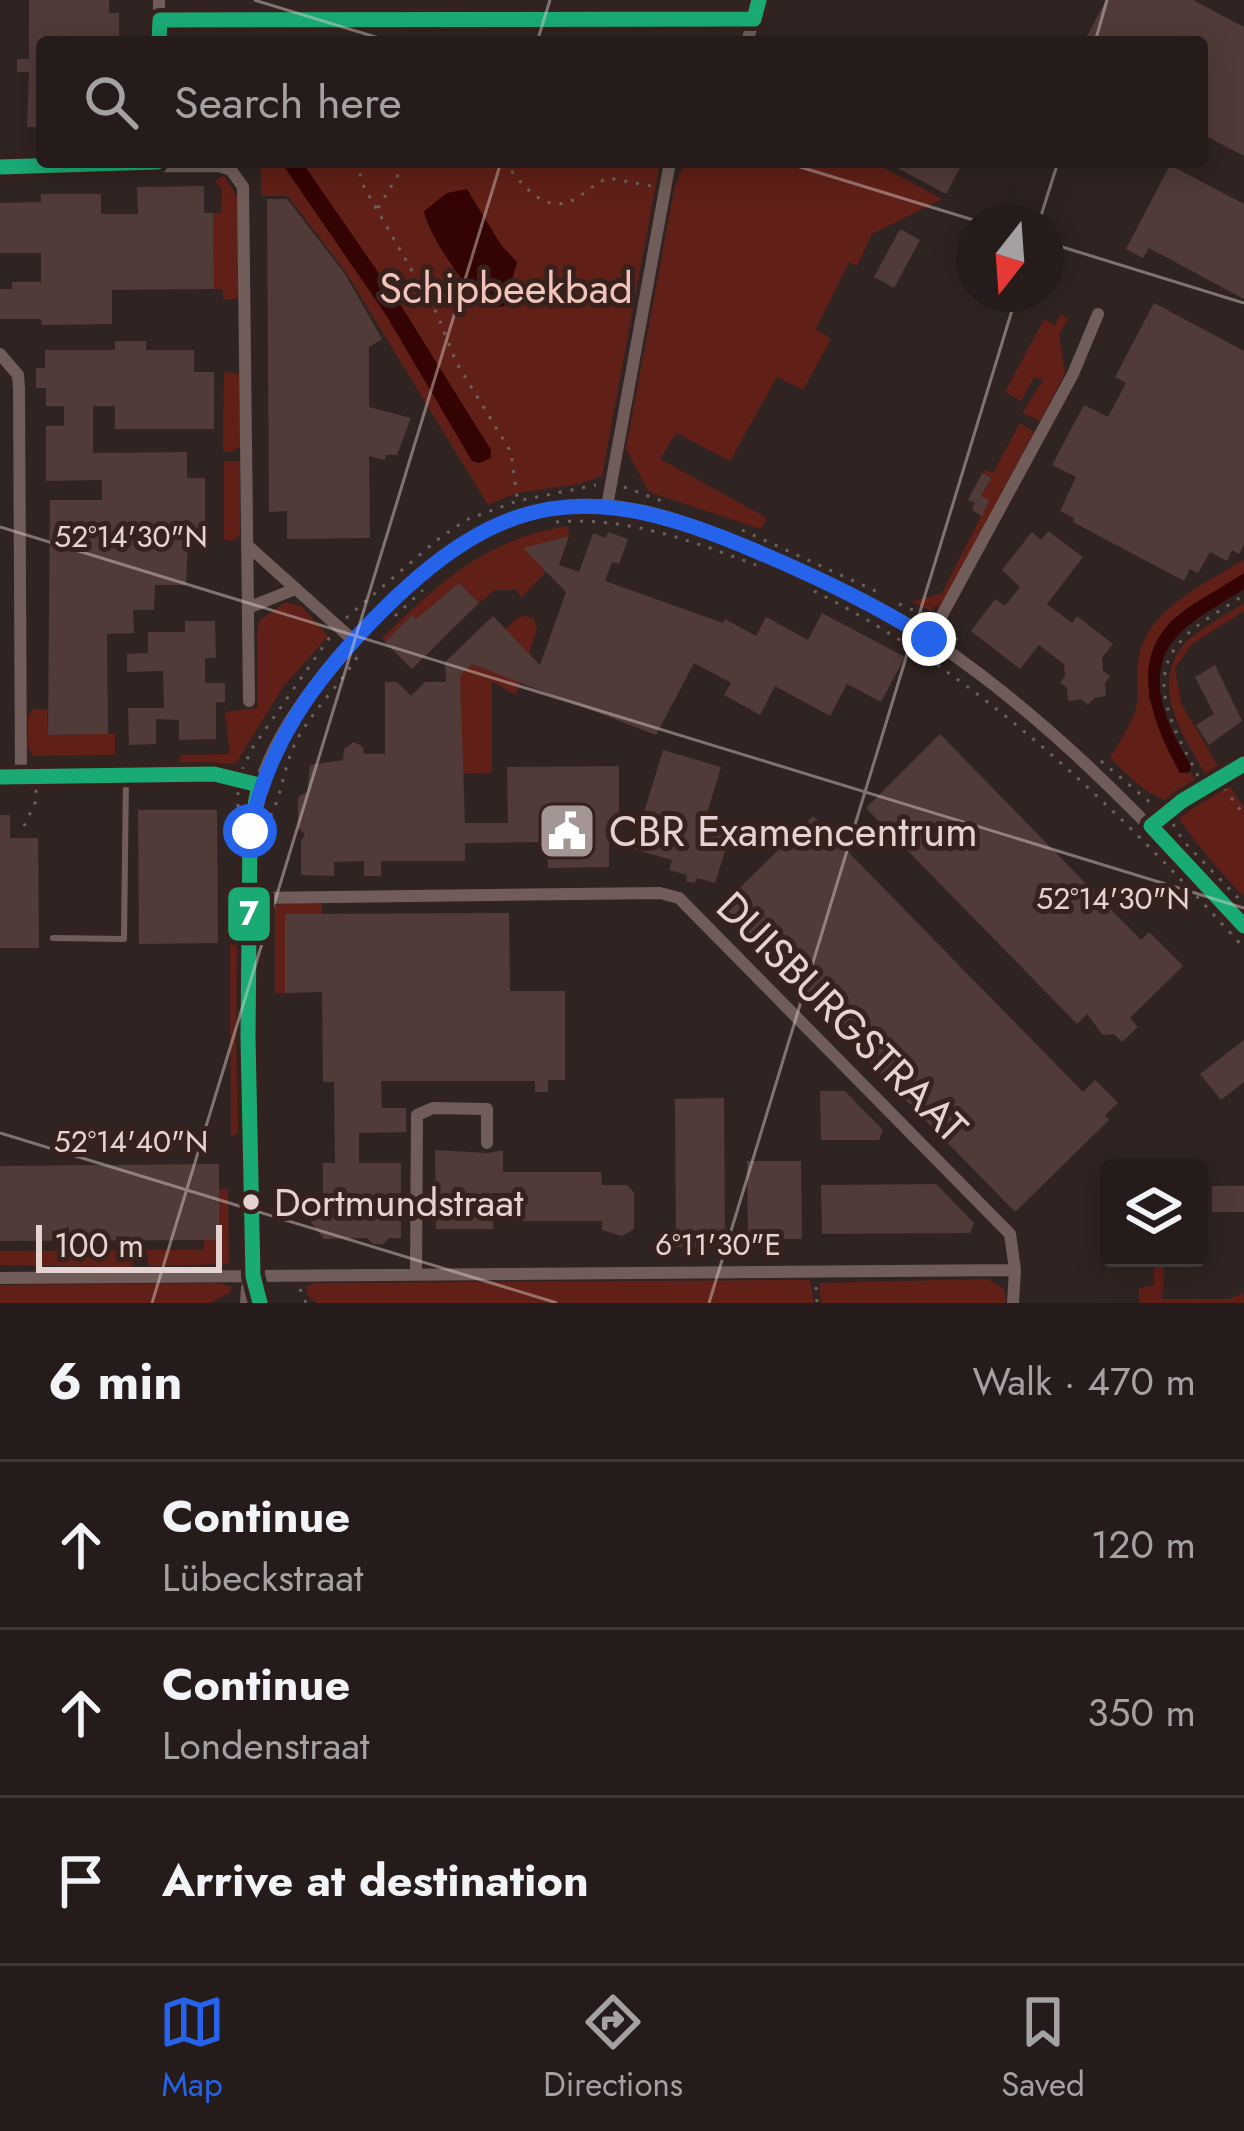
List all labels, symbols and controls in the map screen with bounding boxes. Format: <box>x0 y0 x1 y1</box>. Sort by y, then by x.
search box <box>36 36 1208 168</box>
icon: search <box>78 69 144 135</box>
text: Search here <box>174 70 402 135</box>
north arrow <box>956 204 1064 312</box>
park label: Schipbeekbad <box>379 258 633 319</box>
text: 52°14'30"N <box>54 515 208 558</box>
route end <box>902 612 956 666</box>
public building icon: CBR Examencentrum <box>536 800 598 862</box>
place label: CBR Examencentrum <box>609 801 978 862</box>
route start <box>223 804 277 858</box>
text: 52°14'30"N <box>1036 877 1190 920</box>
street label: DUISBURGSTRAAT <box>703 878 982 1157</box>
line badge: 7 <box>226 885 272 943</box>
text: 7 <box>239 890 259 937</box>
text: 52°14'40"N <box>54 1120 208 1163</box>
map controls <box>1100 1159 1208 1267</box>
button: layers <box>1100 1159 1208 1267</box>
place label: Dortmundstraat <box>274 1174 524 1231</box>
marker: Dortmundstraat <box>240 1191 262 1213</box>
scale bar <box>36 1219 222 1272</box>
text: 100 m <box>54 1222 144 1269</box>
text: 6°11'30"E <box>655 1223 781 1266</box>
text: 6 min <box>48 1344 183 1418</box>
text: Walk · 470 m <box>973 1353 1196 1410</box>
text: Continue <box>162 1484 350 1549</box>
icon: ahead <box>48 1512 114 1578</box>
text: 120 m <box>1091 1516 1196 1573</box>
text: Lübeckstraat <box>162 1549 363 1606</box>
text: Continue <box>162 1652 350 1717</box>
icon: ahead <box>48 1680 114 1746</box>
text: 350 m <box>1087 1684 1196 1741</box>
text: Londenstraat <box>162 1717 369 1774</box>
icon: arrive <box>48 1848 114 1914</box>
text: Arrive at destination <box>162 1848 589 1913</box>
tab: Map <box>159 1989 225 2108</box>
tab: Directions <box>543 1989 683 2108</box>
tab: Saved <box>1001 1989 1085 2108</box>

